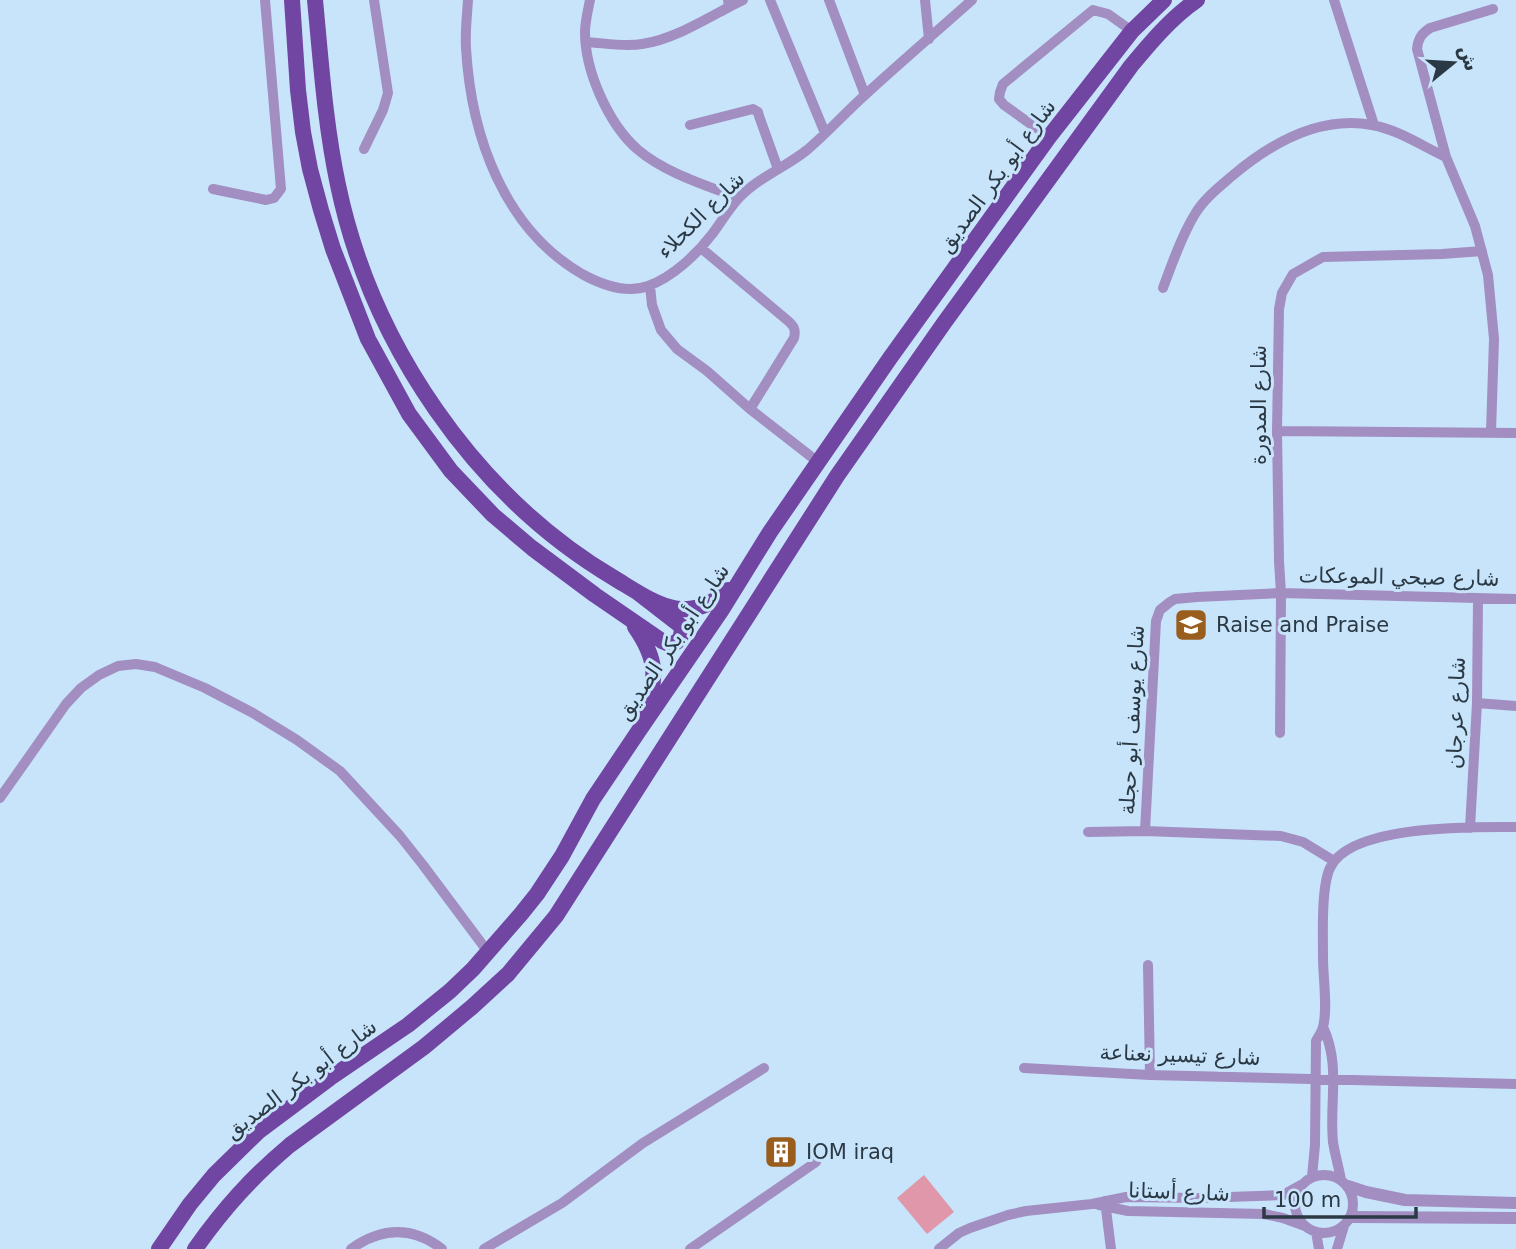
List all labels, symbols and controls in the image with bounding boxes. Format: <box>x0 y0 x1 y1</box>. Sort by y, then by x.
north arrow <box>1418 28 1488 98</box>
text: ش <box>1454 42 1484 74</box>
street label: شارع أبو بكر الصديق <box>932 94 1061 257</box>
street label: شارع الكحلاء <box>653 167 749 263</box>
street label: شارع المدورة <box>1247 345 1271 465</box>
street label: شارع أبو بكر الصديق <box>610 558 734 725</box>
street label: شارع صبحي الموعكات <box>1298 563 1500 591</box>
school or university icon: Raise and Praise <box>1172 606 1210 644</box>
place label: Raise and Praise <box>1216 613 1389 637</box>
street label: شارع يوسف أبو حجلة <box>1113 624 1149 815</box>
street label: شارع عرجان <box>1442 656 1470 770</box>
street label: شارع أبو بكر الصديق <box>219 1013 381 1144</box>
street label: شارع تيسير نعناعة <box>1099 1040 1261 1070</box>
building icon: IOM iraq <box>762 1133 800 1171</box>
place label: IOM iraq <box>806 1140 894 1164</box>
street label: شارع أستانا <box>1128 1176 1230 1206</box>
scale bar <box>1264 1176 1416 1220</box>
text: 100 m <box>1274 1188 1341 1212</box>

